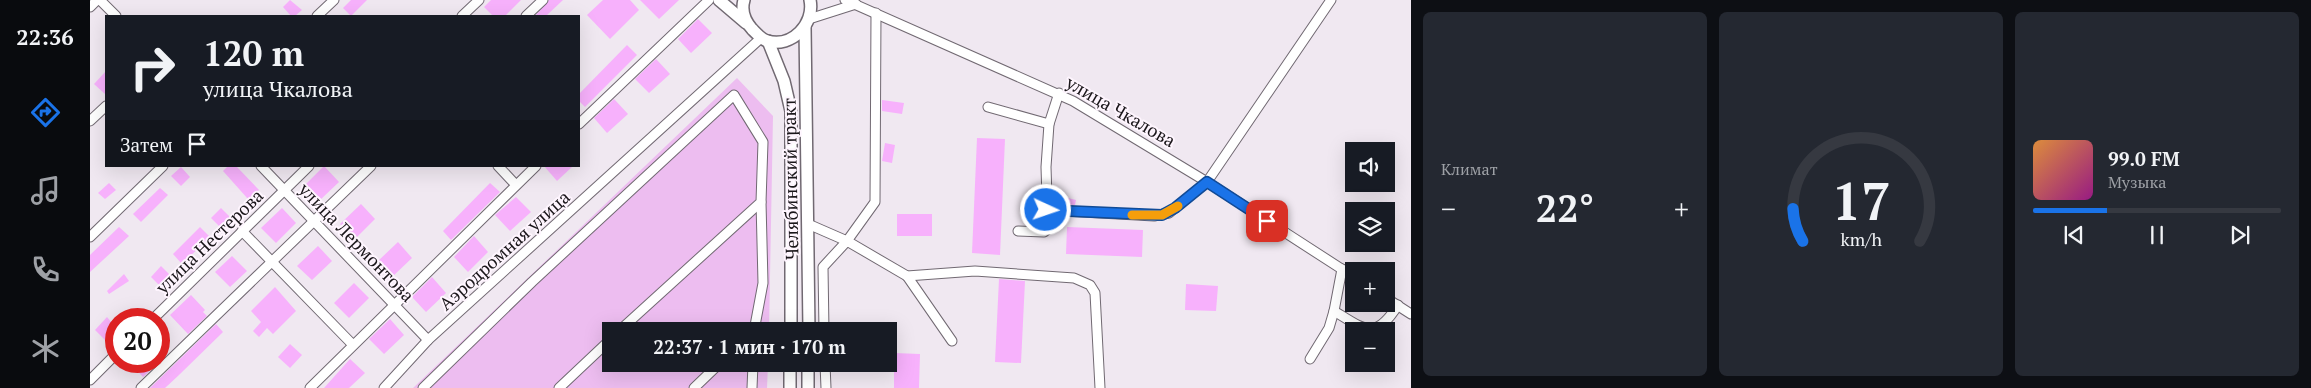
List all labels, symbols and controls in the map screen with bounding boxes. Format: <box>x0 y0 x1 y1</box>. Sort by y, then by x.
text: 22:36 <box>16 22 74 51</box>
text: 120 m <box>203 30 304 76</box>
icon: right <box>120 35 185 100</box>
street label: улица Чкалова <box>1061 69 1180 152</box>
text: улица Чкалова <box>203 74 353 103</box>
icon: directions <box>28 95 63 130</box>
street label: Челябинский тракт <box>777 98 803 260</box>
icon: arrive <box>183 130 211 158</box>
text: Затем <box>120 132 173 157</box>
map controls <box>1345 142 1395 372</box>
button: sound <box>1345 142 1395 192</box>
text: 99.0 FM <box>2108 146 2180 171</box>
text: Климат <box>1441 158 1498 180</box>
text: 17 <box>1832 166 1890 235</box>
text: Музыка <box>2108 171 2166 193</box>
icon: music <box>28 173 63 208</box>
street label: улица Лермонтова <box>293 177 420 307</box>
street label: улица Нестерова <box>149 183 268 299</box>
position arrow <box>1019 183 1071 235</box>
text: 22° <box>1536 183 1594 233</box>
street label: Аэродромная улица <box>433 185 575 315</box>
text: − <box>1441 190 1456 227</box>
text: + <box>1674 190 1689 227</box>
pin <box>1246 200 1288 242</box>
button: layers <box>1345 202 1395 252</box>
icon: arrive <box>1253 207 1281 235</box>
icon: previous <box>2060 221 2088 249</box>
icon: pause <box>2143 221 2171 249</box>
icon: next <box>2226 221 2254 249</box>
text: km/h <box>1840 227 1882 251</box>
icon: phone <box>28 252 63 287</box>
button: + <box>1345 262 1395 312</box>
speed limit sign: 20 <box>105 308 170 373</box>
button: − <box>1345 322 1395 372</box>
icon: climate <box>28 331 63 366</box>
text: 22:37 · 1 мин · 170 m <box>653 334 846 359</box>

